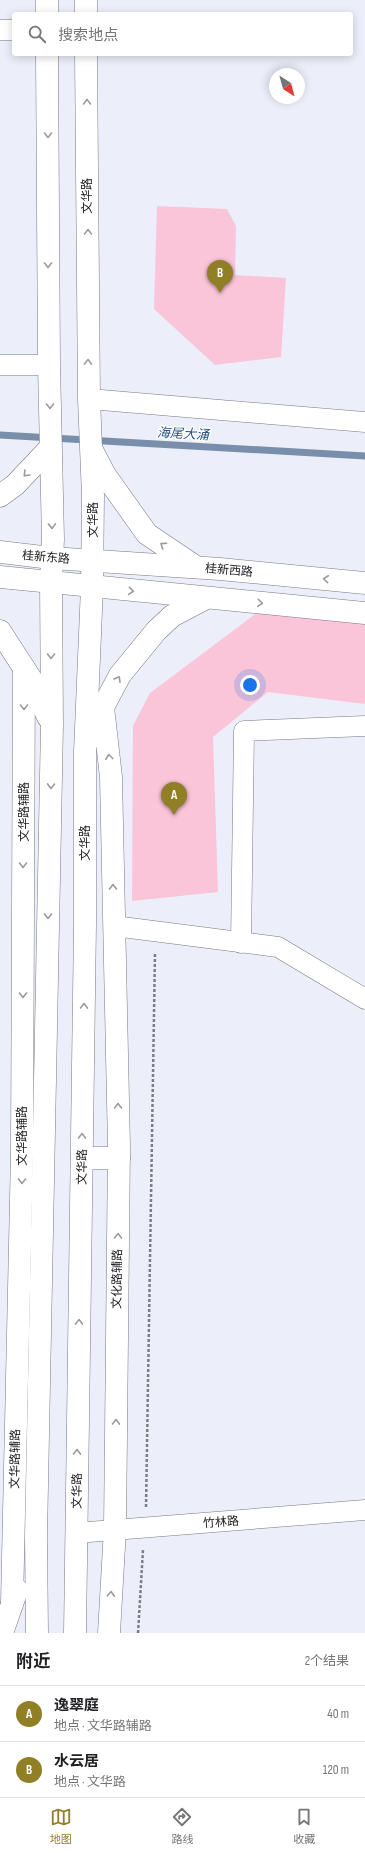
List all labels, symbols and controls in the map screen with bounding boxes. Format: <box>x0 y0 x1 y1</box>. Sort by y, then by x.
search box <box>12 12 353 56</box>
icon: search <box>26 23 48 45</box>
text: 搜索地点 <box>58 26 118 45</box>
north arrow <box>269 68 305 104</box>
one-way arrow <box>83 99 91 105</box>
one-way arrow <box>43 132 52 138</box>
street label: 文华路 <box>80 178 95 214</box>
one-way arrow <box>84 229 92 235</box>
pin: B <box>207 260 233 293</box>
one-way arrow <box>44 262 52 268</box>
one-way arrow <box>84 359 93 365</box>
one-way arrow <box>46 403 54 409</box>
water label: 海尾大涌 <box>157 425 211 443</box>
one-way arrow <box>24 469 31 476</box>
street label: 文华路 <box>86 502 101 538</box>
one-way arrow <box>48 523 57 529</box>
one-way arrow <box>161 543 168 550</box>
street label: 桂新东路 <box>21 548 71 567</box>
street label: 桂新西路 <box>204 561 254 580</box>
one-way arrow <box>323 575 329 584</box>
one-way arrow <box>128 586 134 595</box>
one-way arrow <box>257 598 263 607</box>
one-way arrow <box>47 653 55 659</box>
your location <box>240 675 260 695</box>
one-way arrow <box>114 676 121 683</box>
one-way arrow <box>20 704 28 710</box>
one-way arrow <box>105 754 114 760</box>
street label: 文华路辅路 <box>17 782 32 842</box>
pin: A <box>161 782 187 815</box>
one-way arrow <box>46 783 55 789</box>
street label: 文华路 <box>78 825 93 861</box>
one-way arrow <box>19 862 27 868</box>
one-way arrow <box>109 884 117 890</box>
one-way arrow <box>44 913 52 919</box>
one-way arrow <box>19 992 27 998</box>
one-way arrow <box>80 1003 88 1009</box>
one-way arrow <box>114 1103 122 1109</box>
street label: 文华路辅路 <box>15 1106 30 1166</box>
one-way arrow <box>78 1133 86 1139</box>
street label: 文华路 <box>75 1149 90 1185</box>
one-way arrow <box>18 1178 26 1184</box>
one-way arrow <box>114 1233 122 1239</box>
street label: 文化路辅路 <box>109 1249 126 1309</box>
one-way arrow <box>75 1319 83 1325</box>
one-way arrow <box>112 1419 120 1425</box>
street label: 文华路辅路 <box>7 1429 24 1489</box>
one-way arrow <box>73 1449 82 1455</box>
street label: 文华路 <box>70 1473 85 1509</box>
street label: 竹林路 <box>203 1514 240 1531</box>
one-way arrow <box>107 1591 116 1597</box>
text: 附近 <box>16 1652 50 1672</box>
text: 2个结果 <box>305 1653 349 1669</box>
text: 逸翠庭 <box>54 1696 99 1715</box>
text: A <box>26 1706 32 1722</box>
text: 40 m <box>327 1706 349 1722</box>
text: 地点 · 文华路辅路 <box>54 1718 152 1734</box>
text: 水云居 <box>54 1752 99 1771</box>
text: B <box>26 1762 32 1778</box>
text: 120 m <box>323 1762 349 1778</box>
text: 地点 · 文华路 <box>54 1774 126 1790</box>
tab: 地图 <box>50 1806 72 1846</box>
tab: 路线 <box>171 1806 193 1846</box>
tab: 收藏 <box>293 1806 315 1846</box>

